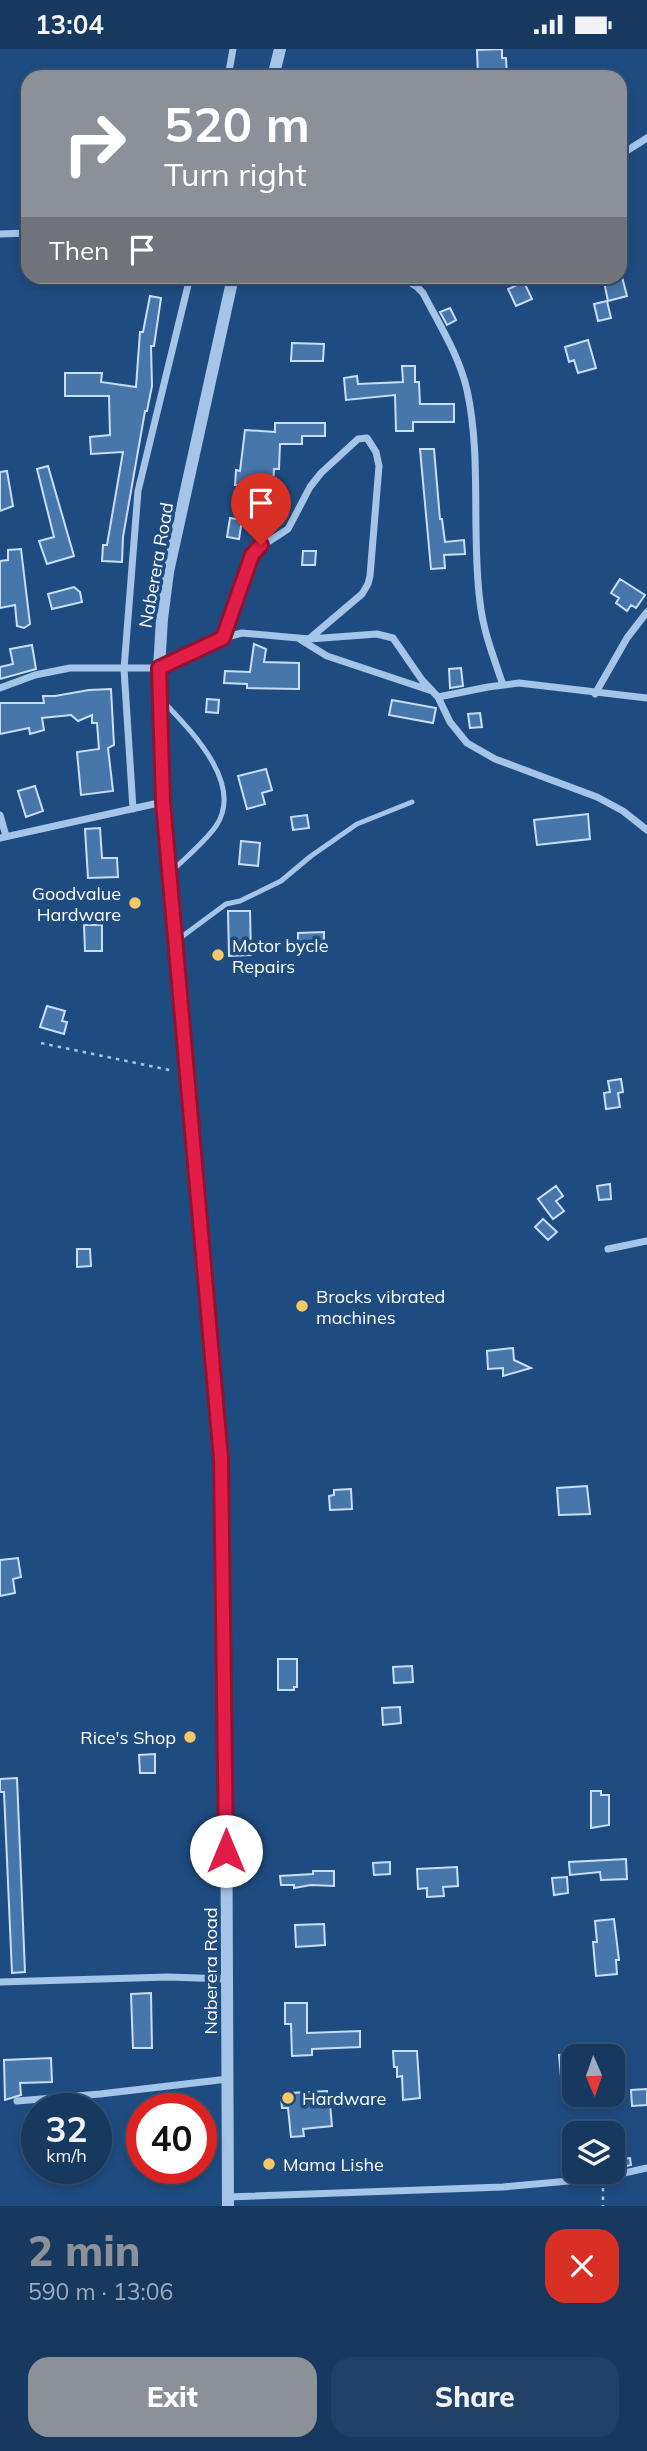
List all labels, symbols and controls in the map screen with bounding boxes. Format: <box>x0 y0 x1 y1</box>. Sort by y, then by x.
text: 13:04 <box>35 8 104 41</box>
text: 520 m <box>164 93 310 154</box>
icon: right <box>49 98 140 189</box>
text: Turn right <box>164 154 307 194</box>
icon: arrive <box>123 231 161 269</box>
text: Then <box>49 234 109 267</box>
pin <box>231 473 291 545</box>
icon: arrive <box>242 484 280 522</box>
street label: Naberera Road <box>134 500 178 630</box>
place label: Goodvalue Hardware <box>32 882 121 926</box>
marker: Goodvalue Hardware <box>127 895 143 911</box>
place label: Motor bycle Repairs <box>232 934 328 978</box>
marker: Motor bycle Repairs <box>210 947 226 963</box>
place label: Brocks vibrated machines <box>316 1285 445 1329</box>
marker: Brocks vibrated machines <box>294 1298 310 1314</box>
place label: Rice's Shop <box>80 1726 176 1749</box>
marker: Rice's Shop <box>182 1729 198 1745</box>
position arrow <box>189 1814 263 1888</box>
street label: Naberera Road <box>199 1907 222 2035</box>
north arrow <box>562 2044 625 2107</box>
map controls <box>562 2044 625 2184</box>
place label: Hardware <box>302 2087 386 2110</box>
marker: Hardware <box>280 2090 296 2106</box>
speed limit sign: 40 <box>126 2093 217 2184</box>
text: 32 <box>45 2107 88 2151</box>
button: layers <box>562 2121 625 2184</box>
text: km/h <box>46 2144 87 2167</box>
place label: Mama Lishe <box>283 2153 384 2176</box>
marker: Mama Lishe <box>261 2156 277 2172</box>
text: 2 min <box>28 2224 141 2277</box>
button: close <box>545 2229 619 2303</box>
text: 590 m · 13:06 <box>28 2277 173 2306</box>
button: Exit <box>28 2357 317 2437</box>
button: Share <box>331 2357 619 2437</box>

